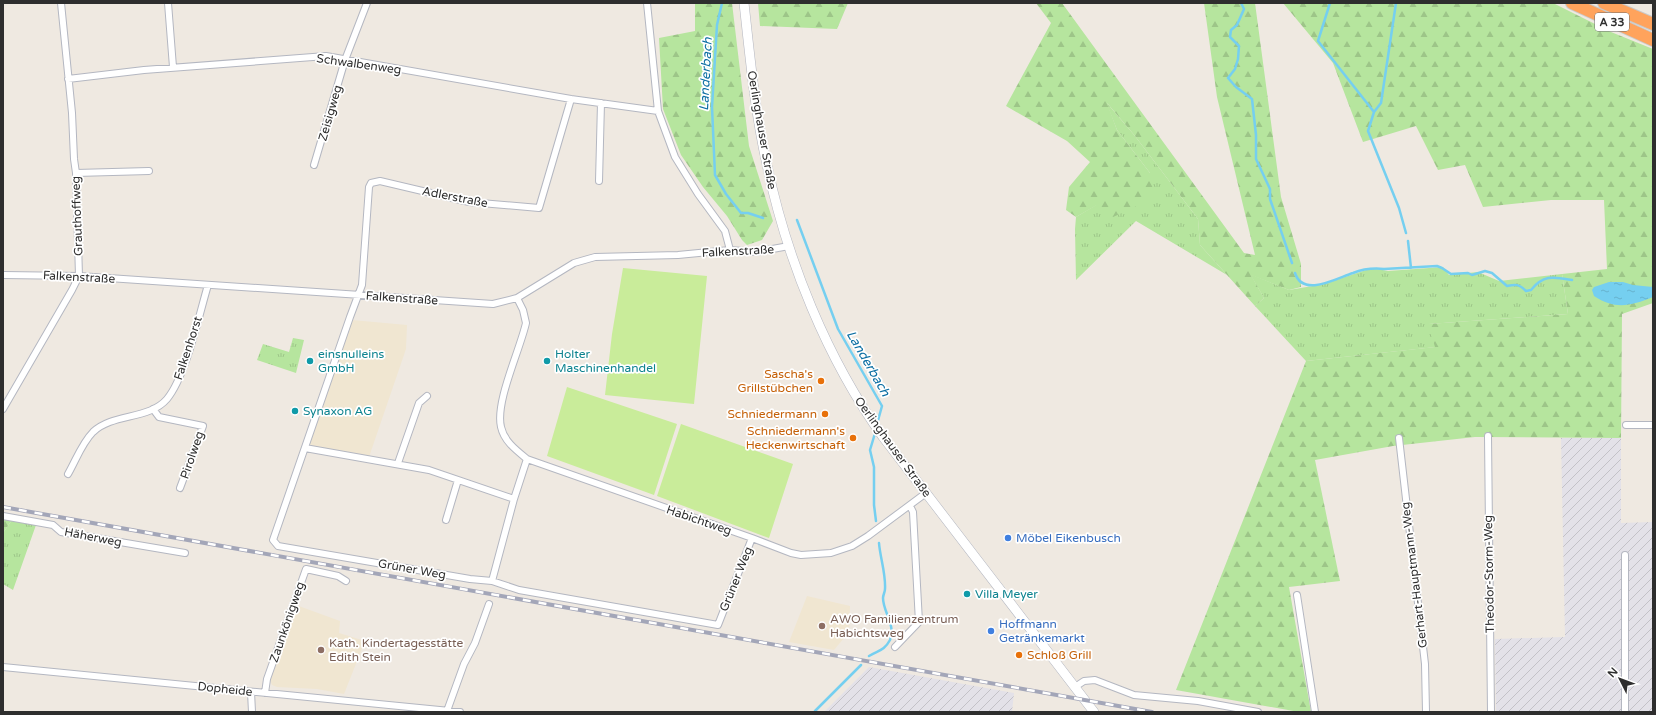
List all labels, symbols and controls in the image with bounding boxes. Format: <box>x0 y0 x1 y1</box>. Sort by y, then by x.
road number: A 33 <box>1595 13 1629 31</box>
water label: Landerbach <box>696 36 716 111</box>
street label: Schwalbenweg <box>316 51 402 77</box>
street label: Oerlinghauser Straße <box>745 69 779 191</box>
street label: Zeisigweg <box>315 83 345 143</box>
street label: Grauthoffweg <box>69 176 85 256</box>
street label: Adlerstraße <box>421 184 489 210</box>
street label: Falkenstraße <box>701 242 775 260</box>
street label: Falkenstraße <box>42 268 116 286</box>
street label: Falkenstraße <box>365 288 439 308</box>
street label: Falkenhorst <box>171 314 205 382</box>
water label: Landerbach <box>843 328 894 400</box>
place label: einsnulleins GmbH <box>318 347 384 375</box>
place label: Holter Maschinenhandel <box>555 347 656 375</box>
marker: einsnulleins GmbH <box>305 356 315 366</box>
marker: Holter Maschinenhandel <box>542 356 552 366</box>
place label: Sascha's Grillstübchen <box>737 367 813 395</box>
marker: Sascha's Grillstübchen <box>816 376 826 386</box>
street label: Oerlinghauser Straße <box>852 394 934 500</box>
place label: Synaxon AG <box>303 404 372 418</box>
marker: Synaxon AG <box>290 406 300 416</box>
place label: Schniedermann <box>727 407 817 421</box>
marker: Schniedermann <box>820 409 830 419</box>
place label: Schniedermann's Heckenwirtschaft <box>746 424 845 452</box>
street label: Pirolweg <box>177 429 207 481</box>
marker: Schniedermann's Heckenwirtschaft <box>848 433 858 443</box>
street label: Gerhart-Hauptmann-Weg <box>1398 501 1430 649</box>
street label: Habichtweg <box>664 502 734 538</box>
street label: Theodor-Storm-Weg <box>1481 515 1497 633</box>
street label: Häherweg <box>63 525 123 549</box>
place label: Möbel Eikenbusch <box>1016 531 1121 545</box>
marker: Möbel Eikenbusch <box>1003 533 1013 543</box>
street label: Grüner Weg <box>717 544 755 614</box>
street label: Grüner Weg <box>377 556 447 582</box>
street label: Zaunkönigweg <box>267 580 307 664</box>
place label: Villa Meyer <box>975 587 1038 601</box>
marker: Villa Meyer <box>962 589 972 599</box>
place label: AWO Familienzentrum Habichtsweg <box>830 612 959 640</box>
place label: Hoffmann Getränkemarkt <box>999 617 1085 645</box>
marker: AWO Familienzentrum Habichtsweg <box>817 621 827 631</box>
marker: Hoffmann Getränkemarkt <box>986 626 996 636</box>
place label: Kath. Kindertagesstätte Edith Stein <box>329 636 464 664</box>
marker: Kath. Kindertagesstätte Edith Stein <box>316 645 326 655</box>
place label: Schloß Grill <box>1027 648 1091 662</box>
marker: Schloß Grill <box>1014 650 1024 660</box>
north arrow <box>1600 659 1640 699</box>
text: N <box>1605 665 1621 680</box>
street label: Dopheide <box>197 679 253 699</box>

